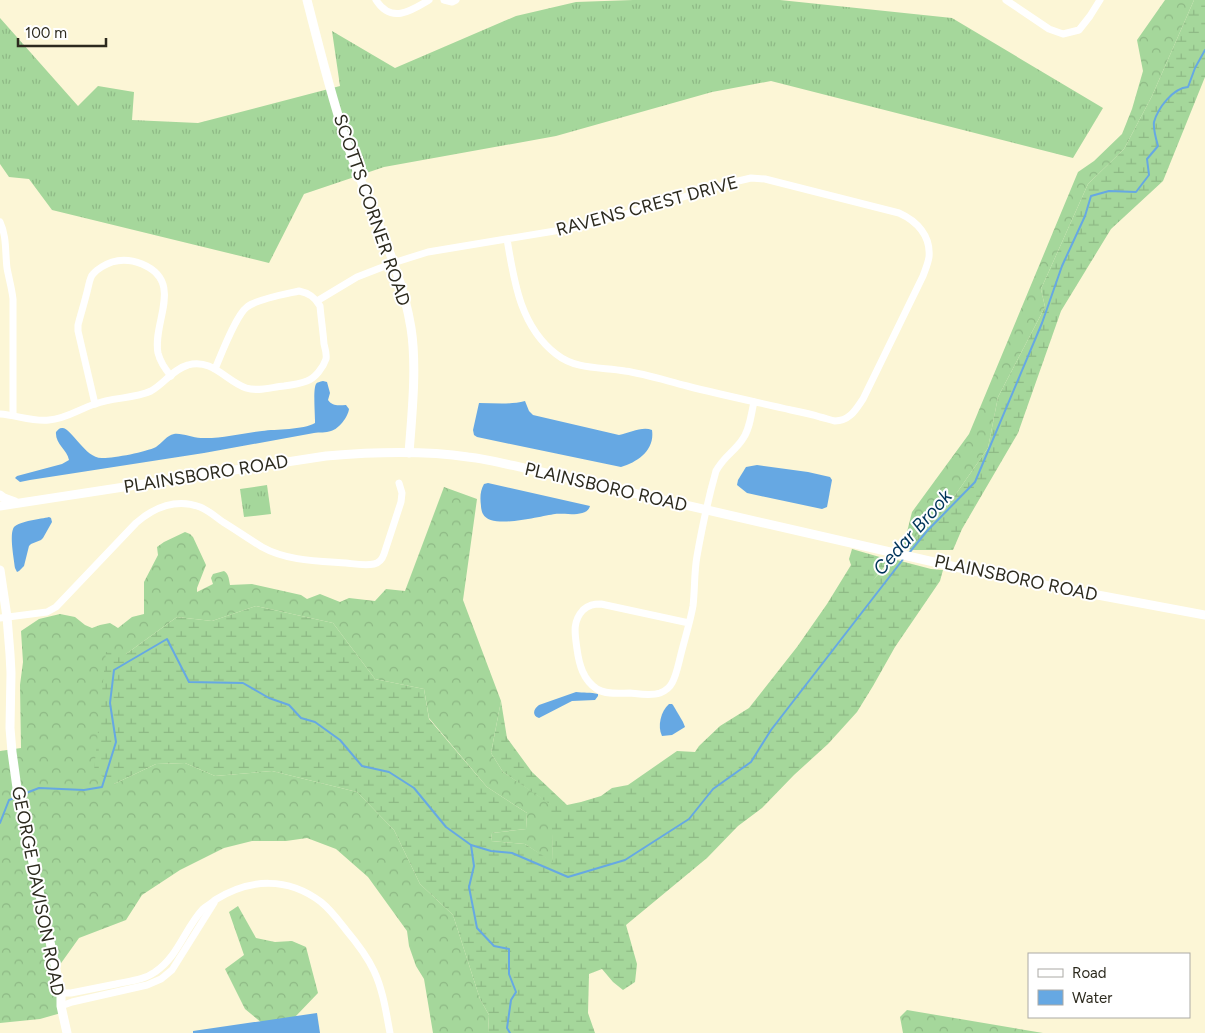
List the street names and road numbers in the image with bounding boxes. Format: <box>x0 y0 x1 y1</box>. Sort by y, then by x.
street label: SCOTTS CORNER ROAD <box>329 111 415 309</box>
street label: RAVENS CREST DRIVE <box>554 171 740 241</box>
street label: PLAINSBORO ROAD <box>122 450 290 498</box>
street label: PLAINSBORO ROAD <box>523 458 689 516</box>
street label: PLAINSBORO ROAD <box>932 550 1100 606</box>
street label: GEORGE DAVISON ROAD <box>7 785 69 997</box>

